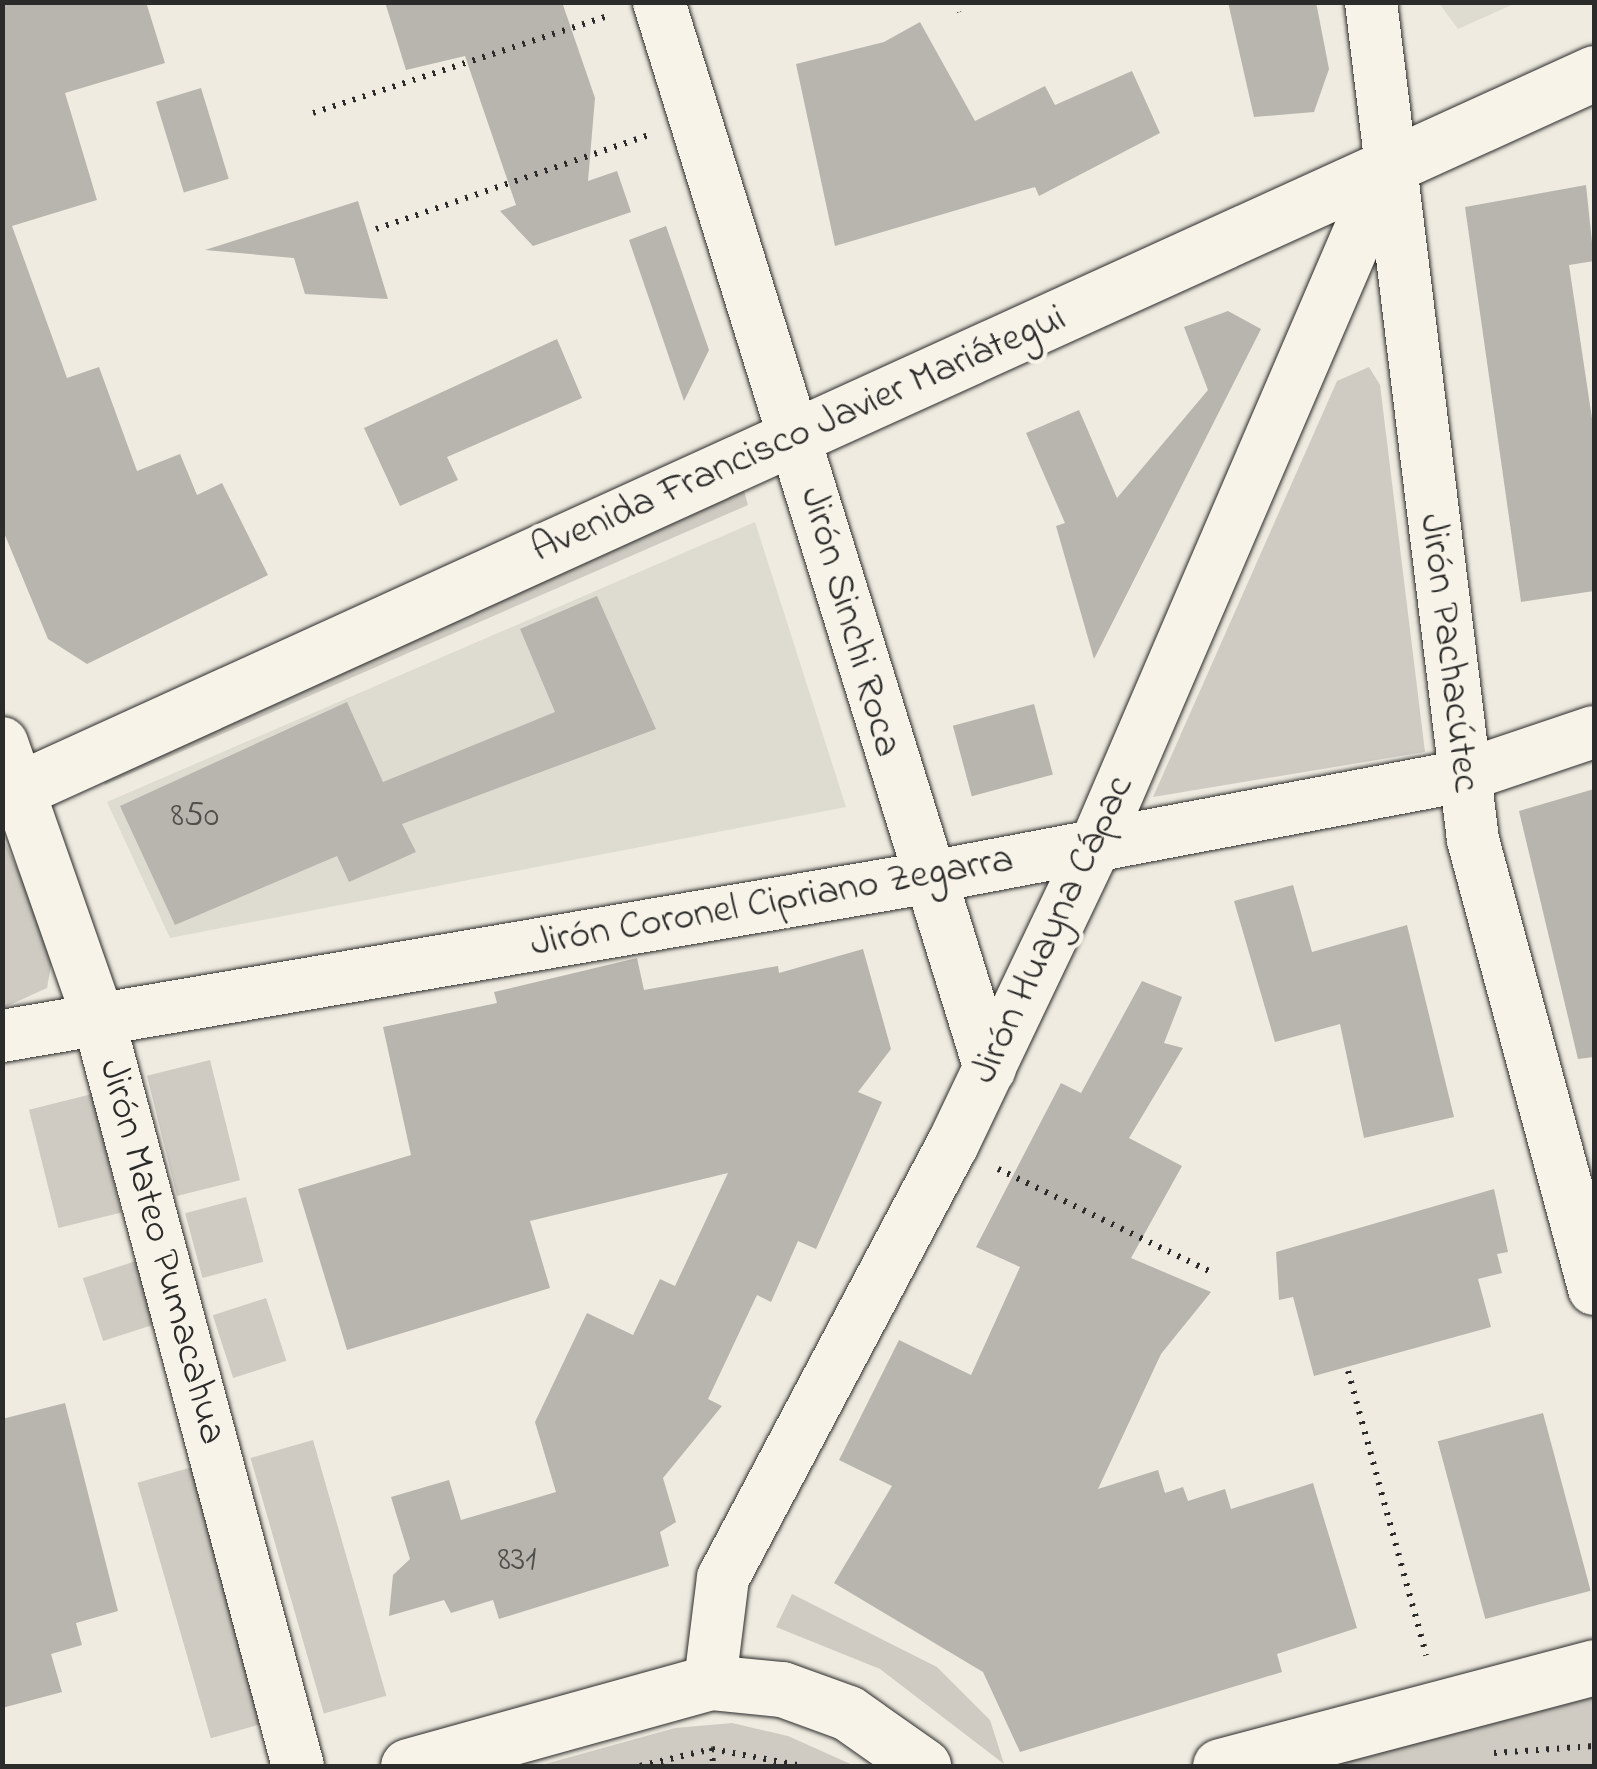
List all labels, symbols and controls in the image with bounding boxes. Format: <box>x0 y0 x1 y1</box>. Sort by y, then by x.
street label: Avenida Francisco Javier Mariátegui <box>524 295 1074 575</box>
street label: Jirón Sinchi Roca <box>788 482 910 762</box>
street label: Jirón Pachacútec <box>1407 511 1489 795</box>
street label: Jirón Huayna Cápac <box>961 768 1145 1092</box>
house number: 850 <box>171 796 219 838</box>
street label: Jirón Coronel Cipriano Zegarra <box>527 837 1017 969</box>
street label: Jirón Mateo Pumacahua <box>86 1054 236 1450</box>
house number: 831 <box>498 1540 536 1582</box>

